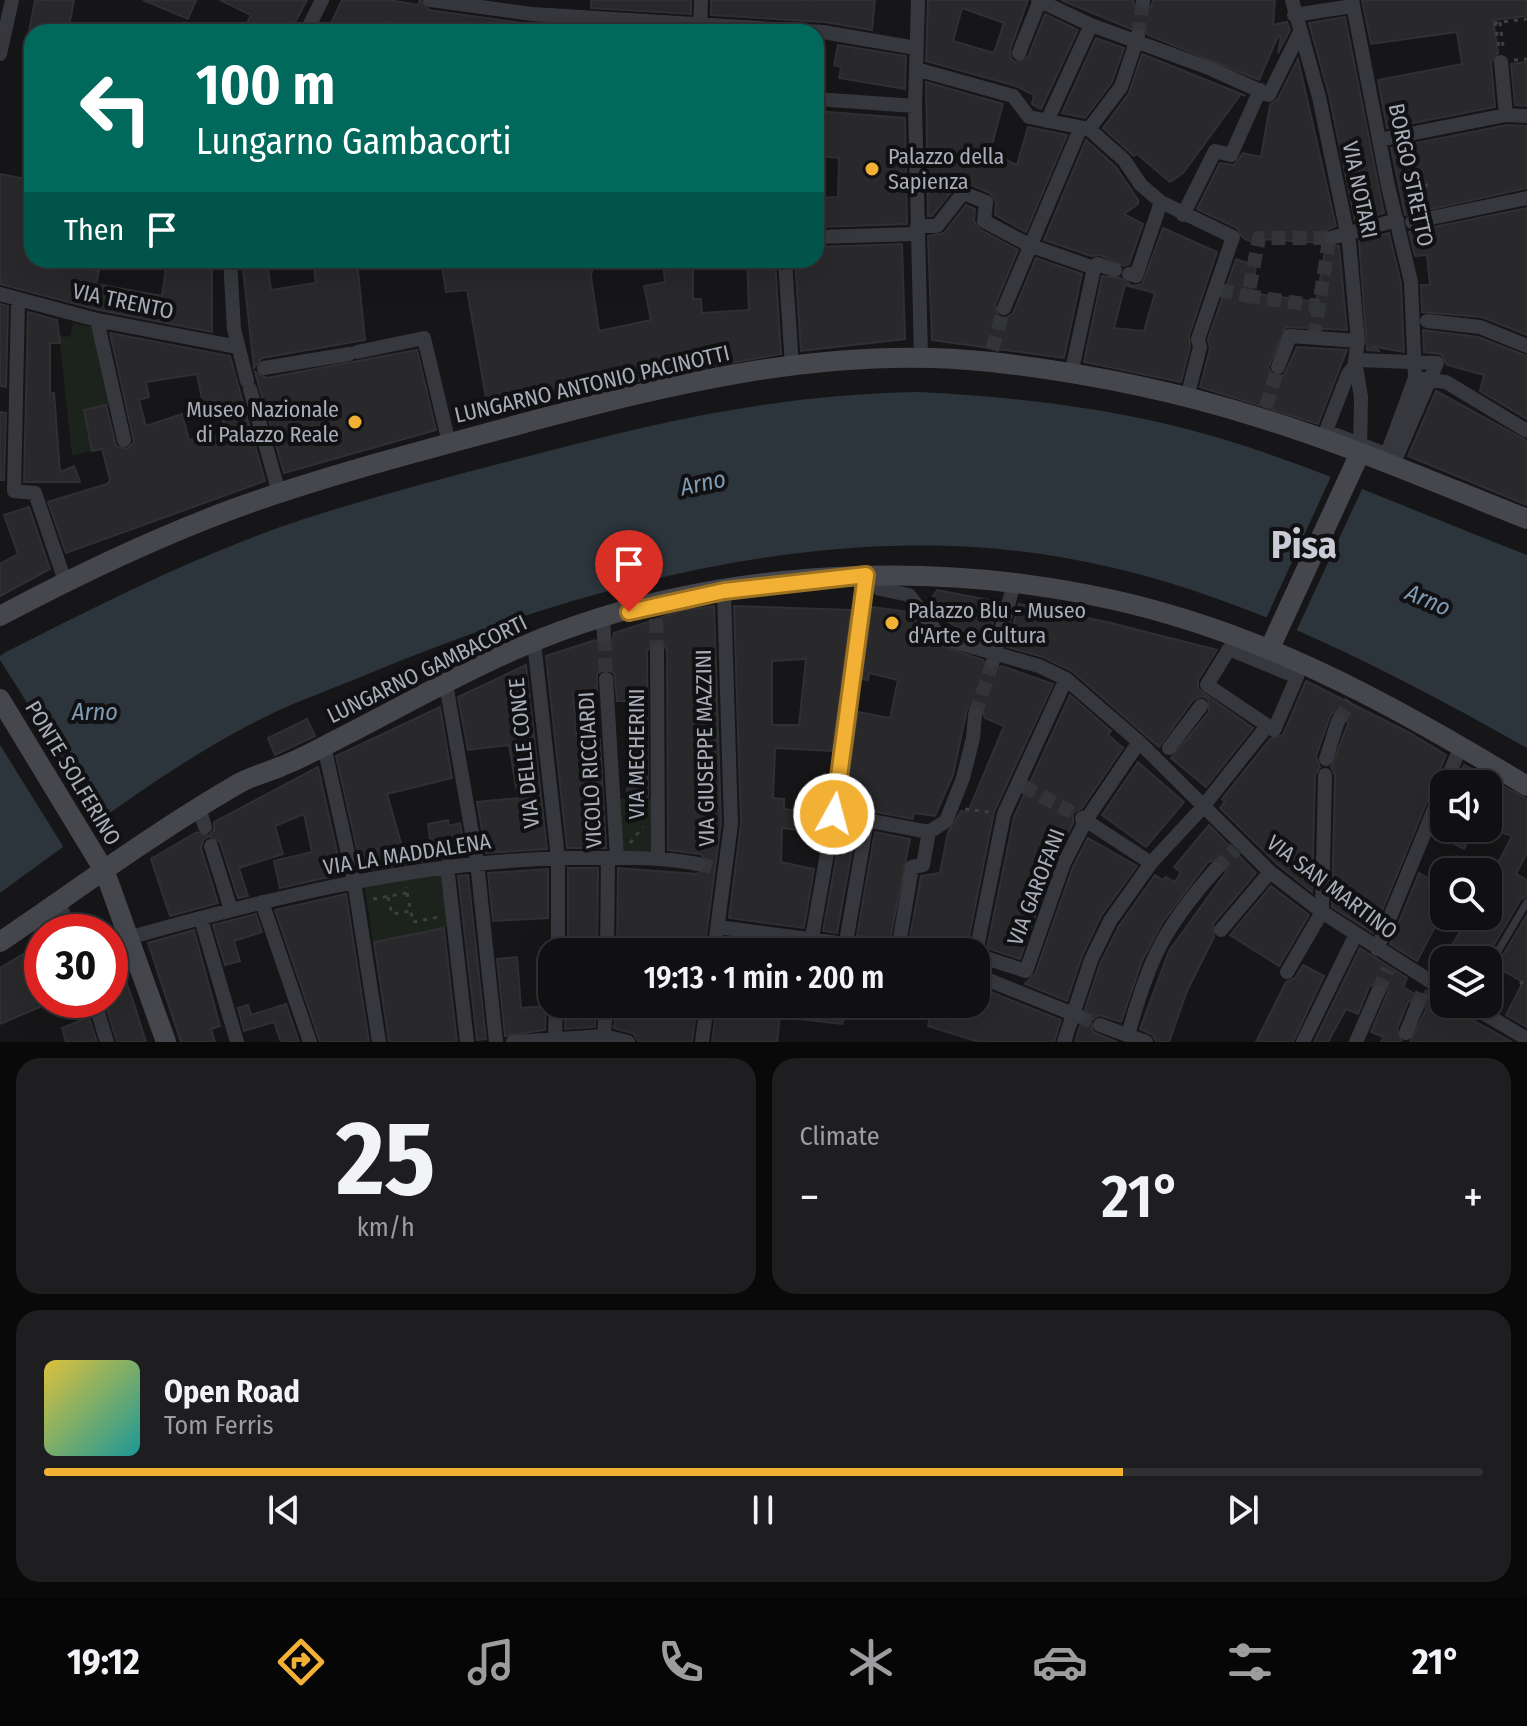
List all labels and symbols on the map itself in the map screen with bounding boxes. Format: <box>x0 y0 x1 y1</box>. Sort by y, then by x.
street label: BORGO STRETTO <box>1383 101 1439 249</box>
street label: VIA NOTARI <box>1337 139 1383 241</box>
place label: Palazzo della Sapienza <box>888 143 1004 195</box>
marker: Palazzo della Sapienza <box>863 160 881 178</box>
street label: VIA TRENTO <box>70 277 176 325</box>
street label: LUNGARNO ANTONIO PACINOTTI <box>452 339 732 429</box>
place label: Museo Nazionale di Palazzo Reale <box>186 396 339 448</box>
marker: Museo Nazionale di Palazzo Reale <box>346 413 364 431</box>
water label: Arno <box>677 465 728 502</box>
district label: Pisa <box>1271 522 1337 568</box>
pin <box>595 530 663 612</box>
water label: Arno <box>1400 578 1455 622</box>
place label: Palazzo Blu - Museo d'Arte e Cultura <box>908 597 1086 649</box>
street label: LUNGARNO GAMBACORTI <box>323 609 531 729</box>
marker: Palazzo Blu - Museo d'Arte e Cultura <box>883 614 901 632</box>
street label: VIA GIUSEPPE MAZZINI <box>690 649 720 847</box>
street label: VIA DELLE CONCE <box>503 676 545 830</box>
street label: VIA MECHERINI <box>623 688 650 820</box>
street label: VICOLO RICCIARDI <box>572 691 608 849</box>
street label: PONTE SOLFERINO <box>19 696 127 850</box>
water label: Arno <box>71 698 118 726</box>
position arrow <box>792 772 876 856</box>
street label: VIA GAROFANI <box>1001 825 1071 949</box>
street label: VIA LA MADDALENA <box>321 827 493 881</box>
street label: VIA SAN MARTINO <box>1261 829 1403 945</box>
speed limit sign: 30 <box>24 914 128 1018</box>

